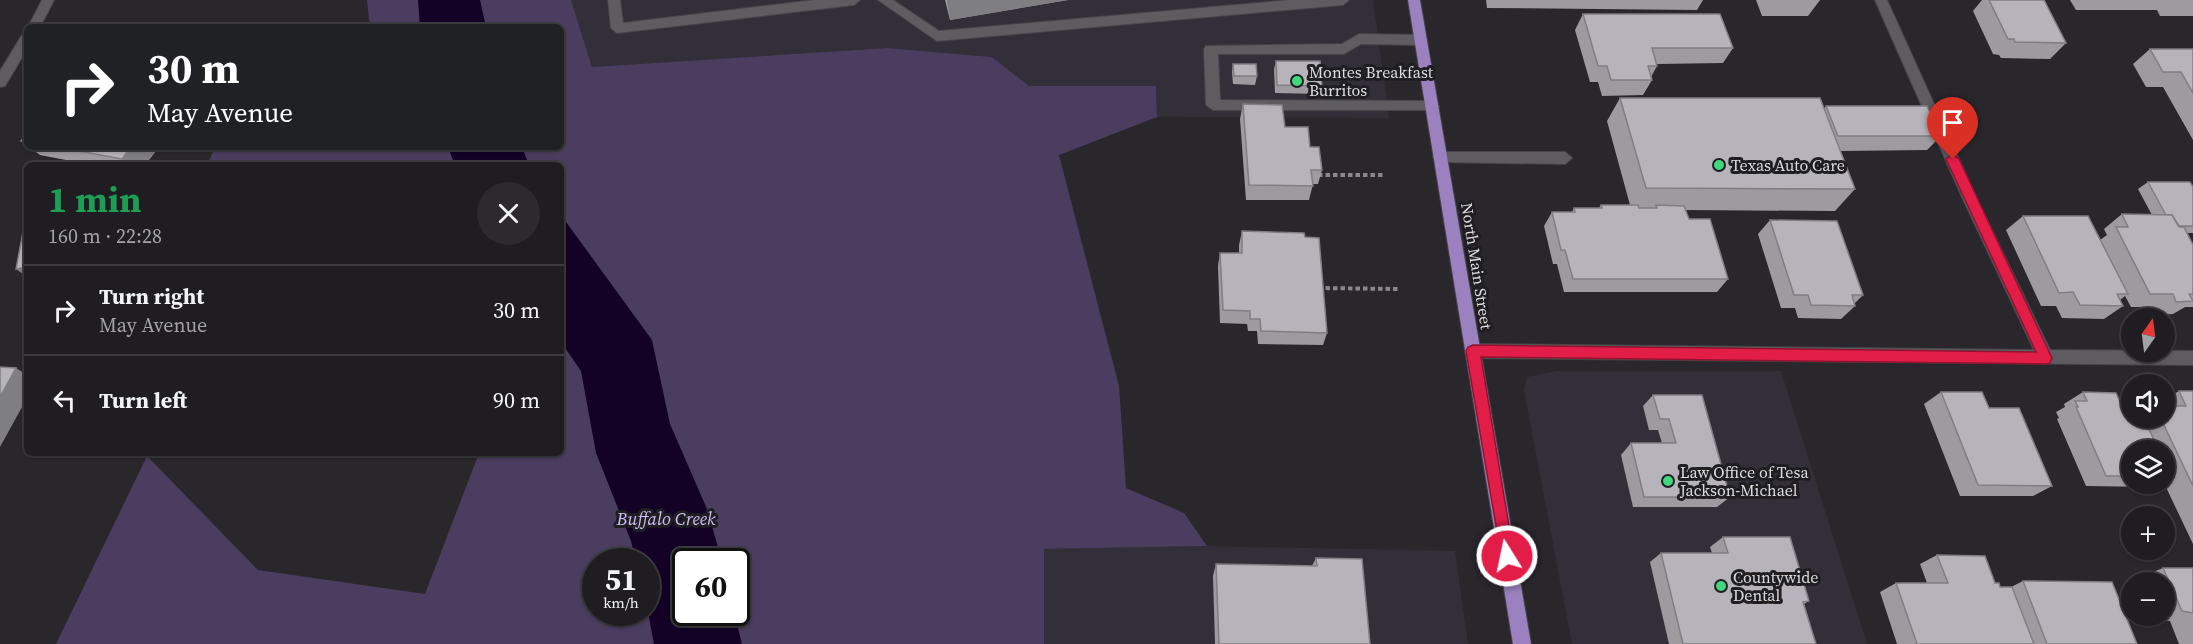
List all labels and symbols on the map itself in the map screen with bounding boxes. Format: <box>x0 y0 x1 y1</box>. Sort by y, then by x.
place label: Montes Breakfast Burritos <box>1309 61 1434 101</box>
marker: Montes Breakfast Burritos <box>1290 74 1304 88</box>
pin <box>1927 97 1978 159</box>
place label: Texas Auto Care <box>1731 154 1845 176</box>
marker: Texas Auto Care <box>1712 158 1726 172</box>
street label: North Main Street <box>1456 201 1498 332</box>
north arrow <box>2121 308 2175 362</box>
place label: Law Office of Tesa Jackson-Michael <box>1679 461 1809 501</box>
marker: Law Office of Tesa Jackson-Michael <box>1661 474 1675 488</box>
water label: Buffalo Creek <box>616 506 716 531</box>
position arrow <box>1475 524 1539 588</box>
speed limit sign: 60 <box>672 548 750 626</box>
place label: Countywide Dental <box>1733 566 1818 606</box>
marker: Countywide Dental <box>1714 579 1728 593</box>

